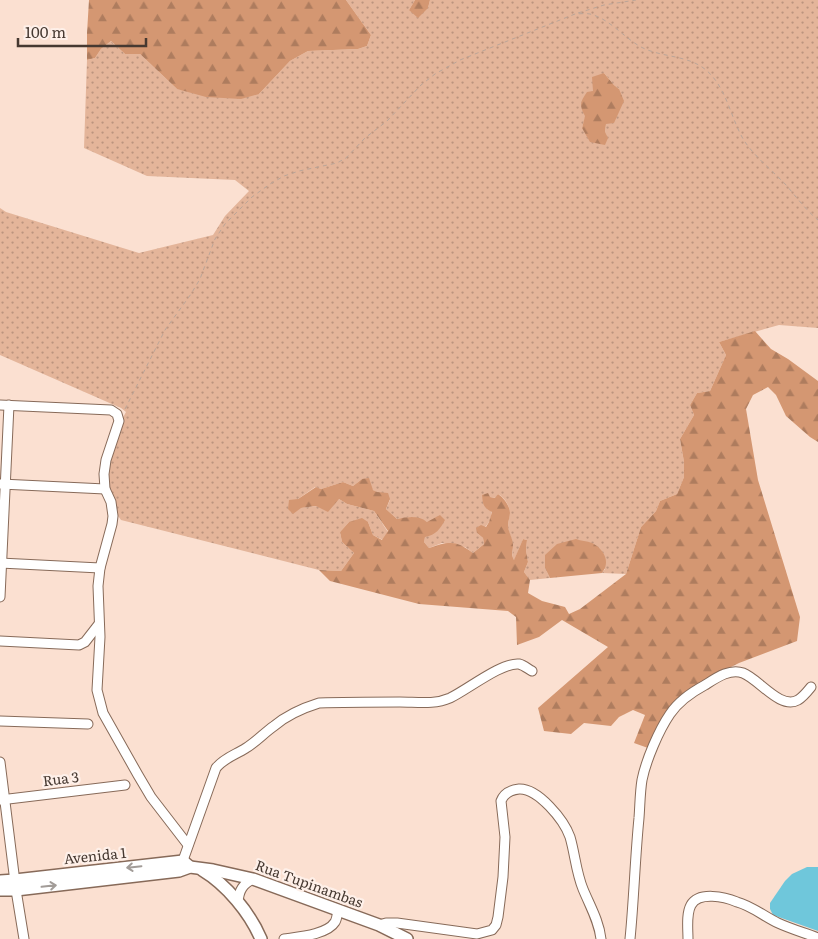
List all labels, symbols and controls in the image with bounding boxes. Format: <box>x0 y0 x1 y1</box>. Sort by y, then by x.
scale bar <box>18 15 145 47</box>
text: 100 m <box>25 20 66 43</box>
street label: Rua 3 <box>42 766 80 790</box>
street label: Avenida 1 <box>63 842 127 868</box>
street label: Rua Tupinambas <box>253 854 366 912</box>
one-way arrow <box>126 862 142 872</box>
one-way arrow <box>40 881 56 891</box>

